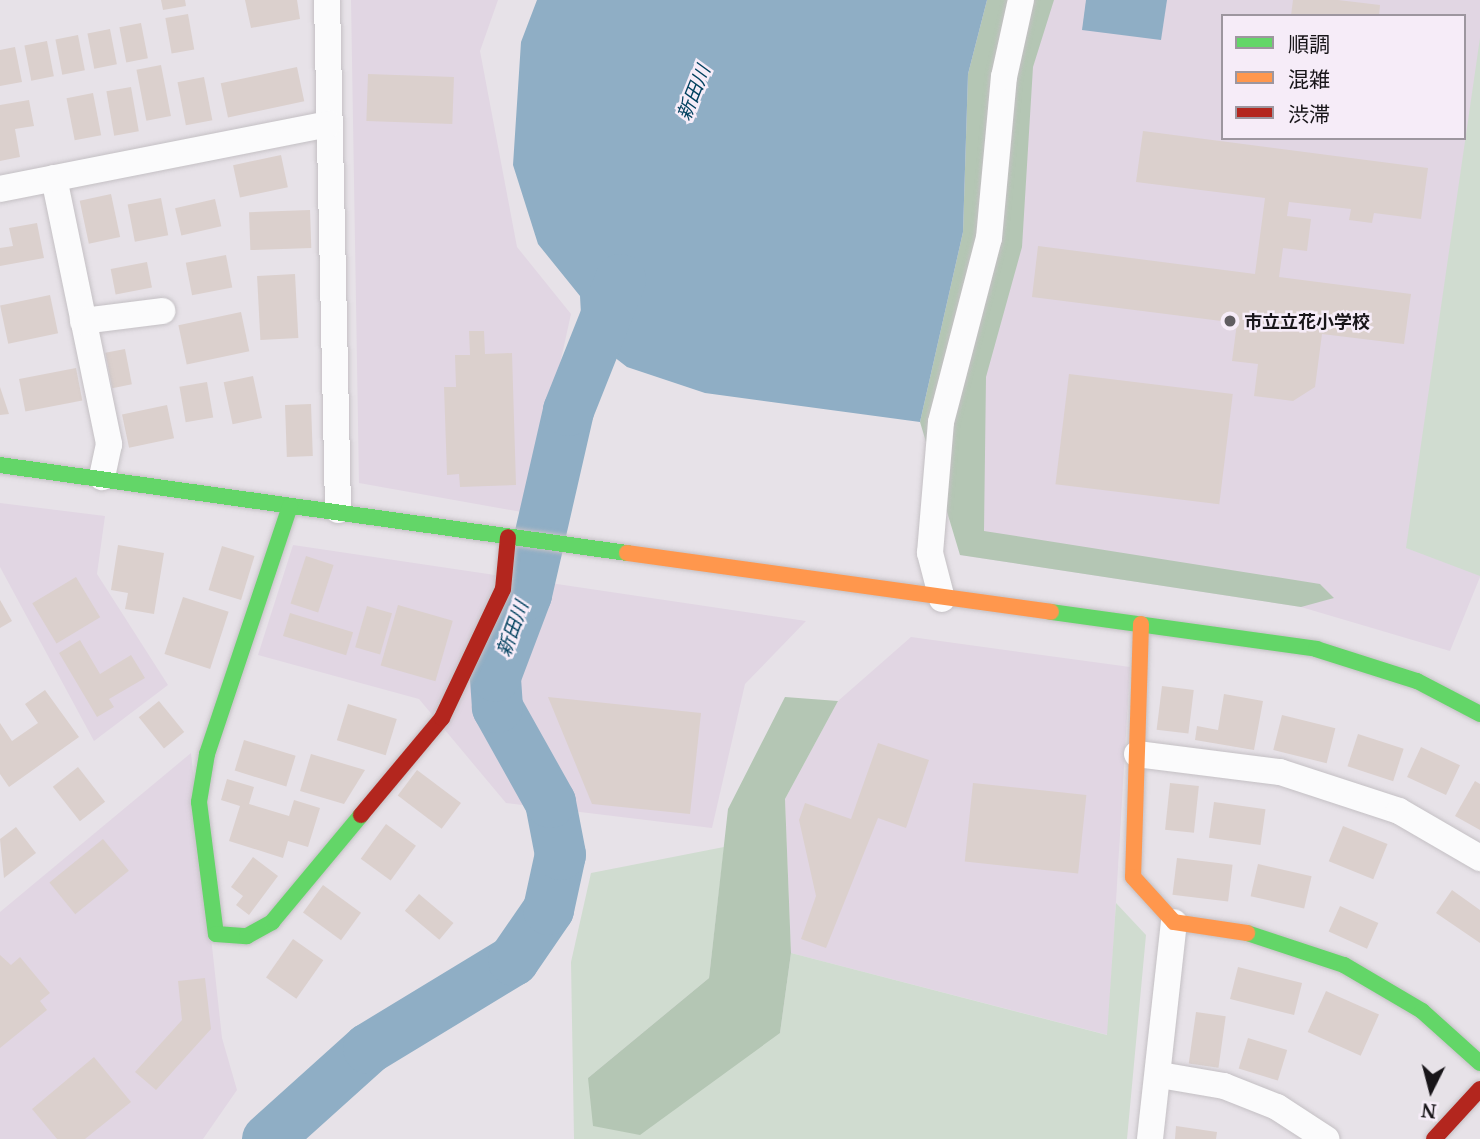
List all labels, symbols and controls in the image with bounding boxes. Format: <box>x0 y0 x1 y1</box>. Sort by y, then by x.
legend <box>1221 14 1466 140</box>
text: 順調 <box>1288 30 1330 58</box>
water label: 新田川 <box>673 62 715 124</box>
text: 混雑 <box>1288 65 1330 93</box>
text: 渋滞 <box>1288 100 1330 128</box>
place label: 市立立花小学校 <box>1244 310 1370 332</box>
marker: 市立立花小学校 <box>1222 313 1238 329</box>
water label: 新田川 <box>493 598 533 660</box>
north arrow <box>1396 1055 1466 1125</box>
text: N <box>1420 1097 1438 1125</box>

